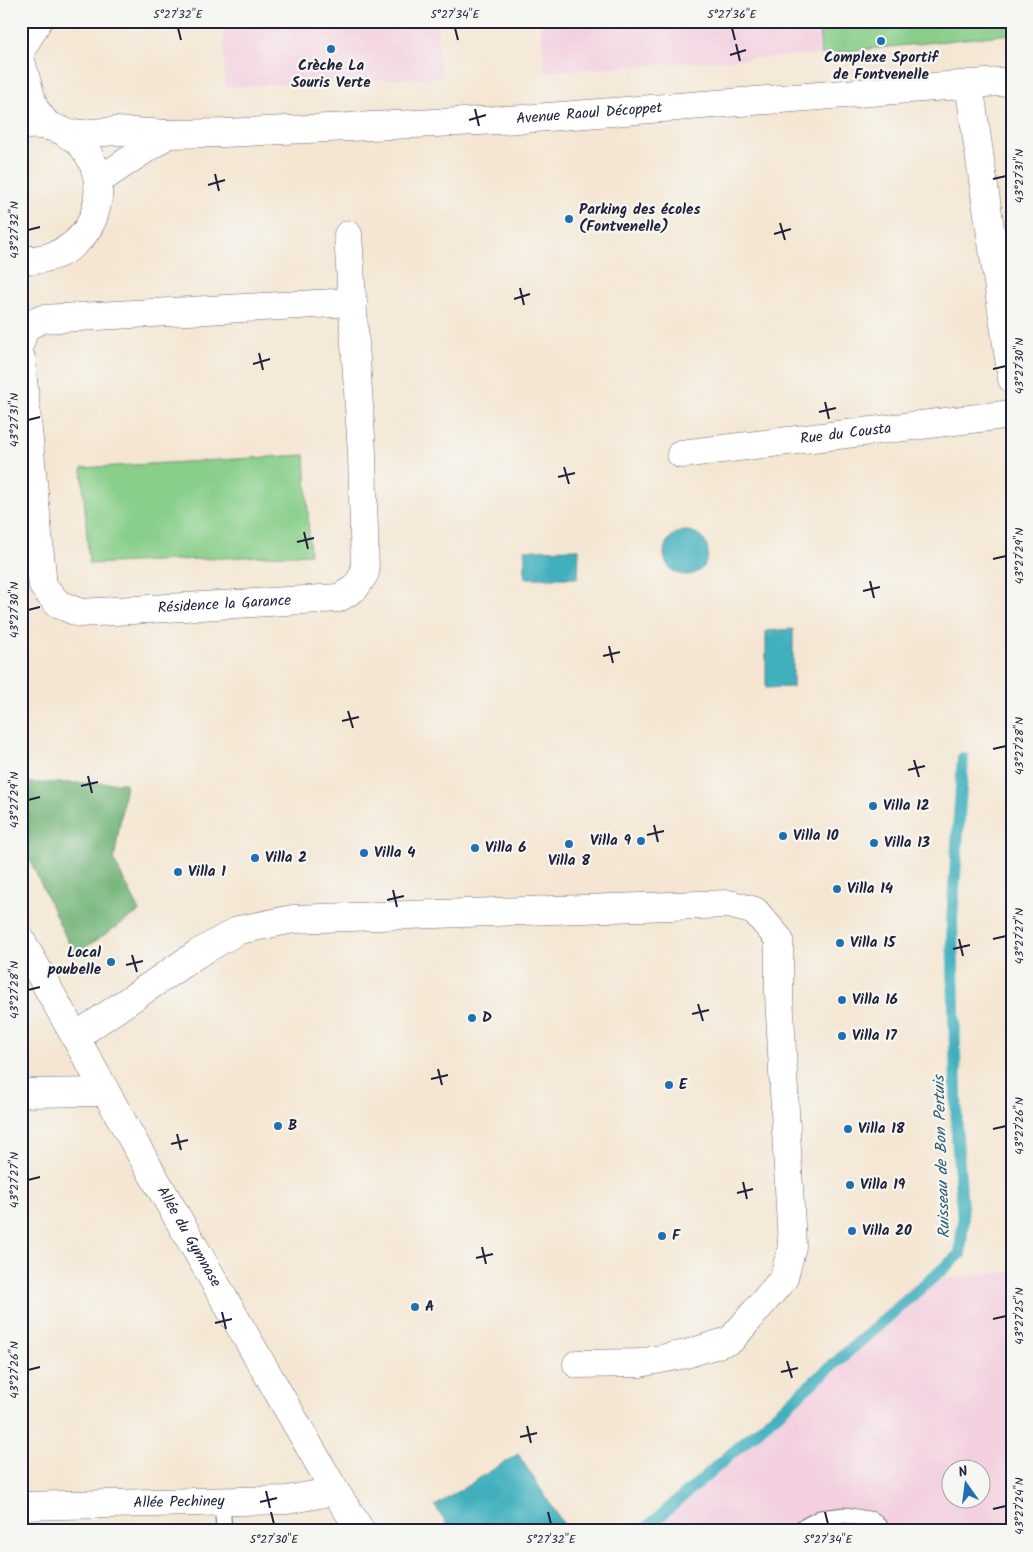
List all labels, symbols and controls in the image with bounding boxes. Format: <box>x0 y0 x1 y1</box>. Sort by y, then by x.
text: 5°27'32"E <box>153 5 204 24</box>
text: 5°27'34"E <box>430 5 481 24</box>
text: 5°27'36"E <box>707 5 758 24</box>
marker: Complexe Sportif de Fontvenelle <box>875 35 887 47</box>
marker: Crèche La Souris Verte <box>325 43 337 55</box>
place label: Complexe Sportif de Fontvenelle <box>824 46 939 87</box>
place label: Crèche La Souris Verte <box>291 54 371 95</box>
street label: Avenue Raoul Décoppet <box>516 96 663 131</box>
text: 43°27'31"N <box>1010 149 1029 203</box>
place label: Parking des écoles (Fontvenelle) <box>579 198 700 239</box>
text: 43°27'32"N <box>5 201 24 259</box>
marker: Parking des écoles (Fontvenelle) <box>563 213 575 225</box>
text: 43°27'30"N <box>1010 338 1029 394</box>
text: 43°27'31"N <box>5 393 24 447</box>
street label: Rue du Cousta <box>799 417 893 452</box>
text: 43°27'29"N <box>1010 528 1029 584</box>
text: 43°27'30"N <box>5 582 24 638</box>
street label: Résidence la Garance <box>157 589 292 620</box>
text: 43°27'28"N <box>1010 717 1029 775</box>
text: 43°27'29"N <box>5 772 24 828</box>
place label: Villa 12 <box>883 794 930 818</box>
marker: Villa 12 <box>867 800 879 812</box>
place label: Villa 10 <box>793 824 839 848</box>
place label: Villa 9 <box>590 829 631 853</box>
marker: Villa 10 <box>777 830 789 842</box>
place label: Villa 13 <box>884 831 930 855</box>
marker: Villa 9 <box>635 835 647 847</box>
place label: Villa 6 <box>485 836 526 860</box>
marker: Villa 13 <box>868 837 880 849</box>
marker: Villa 8 <box>563 838 575 850</box>
place label: Villa 4 <box>374 841 415 865</box>
marker: Villa 6 <box>469 842 481 854</box>
place label: Villa 2 <box>265 846 307 870</box>
marker: Villa 4 <box>358 847 370 859</box>
place label: Villa 8 <box>548 849 590 873</box>
marker: Villa 2 <box>249 852 261 864</box>
place label: Villa 1 <box>188 860 226 884</box>
marker: Villa 1 <box>172 866 184 878</box>
place label: Villa 14 <box>847 877 893 901</box>
marker: Villa 14 <box>831 883 843 895</box>
text: 43°27'27"N <box>1010 908 1029 964</box>
place label: Villa 15 <box>850 931 897 955</box>
marker: Villa 15 <box>834 937 846 949</box>
place label: Local poubelle <box>47 941 102 982</box>
marker: Local poubelle <box>105 956 117 968</box>
text: 43°27'28"N <box>5 961 24 1019</box>
place label: Villa 16 <box>852 988 898 1012</box>
marker: Villa 16 <box>836 994 848 1006</box>
place label: D <box>482 1006 492 1030</box>
marker: D <box>466 1012 478 1024</box>
place label: Villa 17 <box>852 1024 898 1048</box>
marker: Villa 17 <box>836 1030 848 1042</box>
place label: E <box>679 1073 688 1097</box>
water label: Ruisseau de Bon Pertuis <box>927 1073 957 1239</box>
marker: E <box>663 1079 675 1091</box>
text: 43°27'26"N <box>1010 1097 1029 1155</box>
place label: B <box>288 1114 297 1138</box>
place label: Villa 18 <box>858 1117 905 1141</box>
marker: B <box>272 1120 284 1132</box>
marker: Villa 18 <box>842 1123 854 1135</box>
text: 43°27'27"N <box>5 1152 24 1208</box>
place label: Villa 19 <box>860 1173 906 1197</box>
marker: Villa 19 <box>844 1179 856 1191</box>
street label: Allée du Gymnase <box>150 1182 227 1292</box>
place label: Villa 20 <box>862 1219 912 1243</box>
place label: F <box>672 1224 681 1248</box>
marker: Villa 20 <box>846 1225 858 1237</box>
marker: F <box>656 1230 668 1242</box>
text: 43°27'25"N <box>1010 1287 1029 1345</box>
place label: A <box>425 1295 434 1319</box>
marker: A <box>409 1301 421 1313</box>
text: 43°27'26"N <box>5 1341 24 1399</box>
north arrow <box>940 1460 990 1510</box>
text: N <box>956 1461 970 1484</box>
text: 43°27'24"N <box>1010 1477 1029 1535</box>
street label: Allée Pechiney <box>133 1489 226 1515</box>
text: 5°27'30"E <box>250 1530 299 1549</box>
text: 5°27'32"E <box>526 1530 577 1549</box>
text: 5°27'34"E <box>803 1530 854 1549</box>

